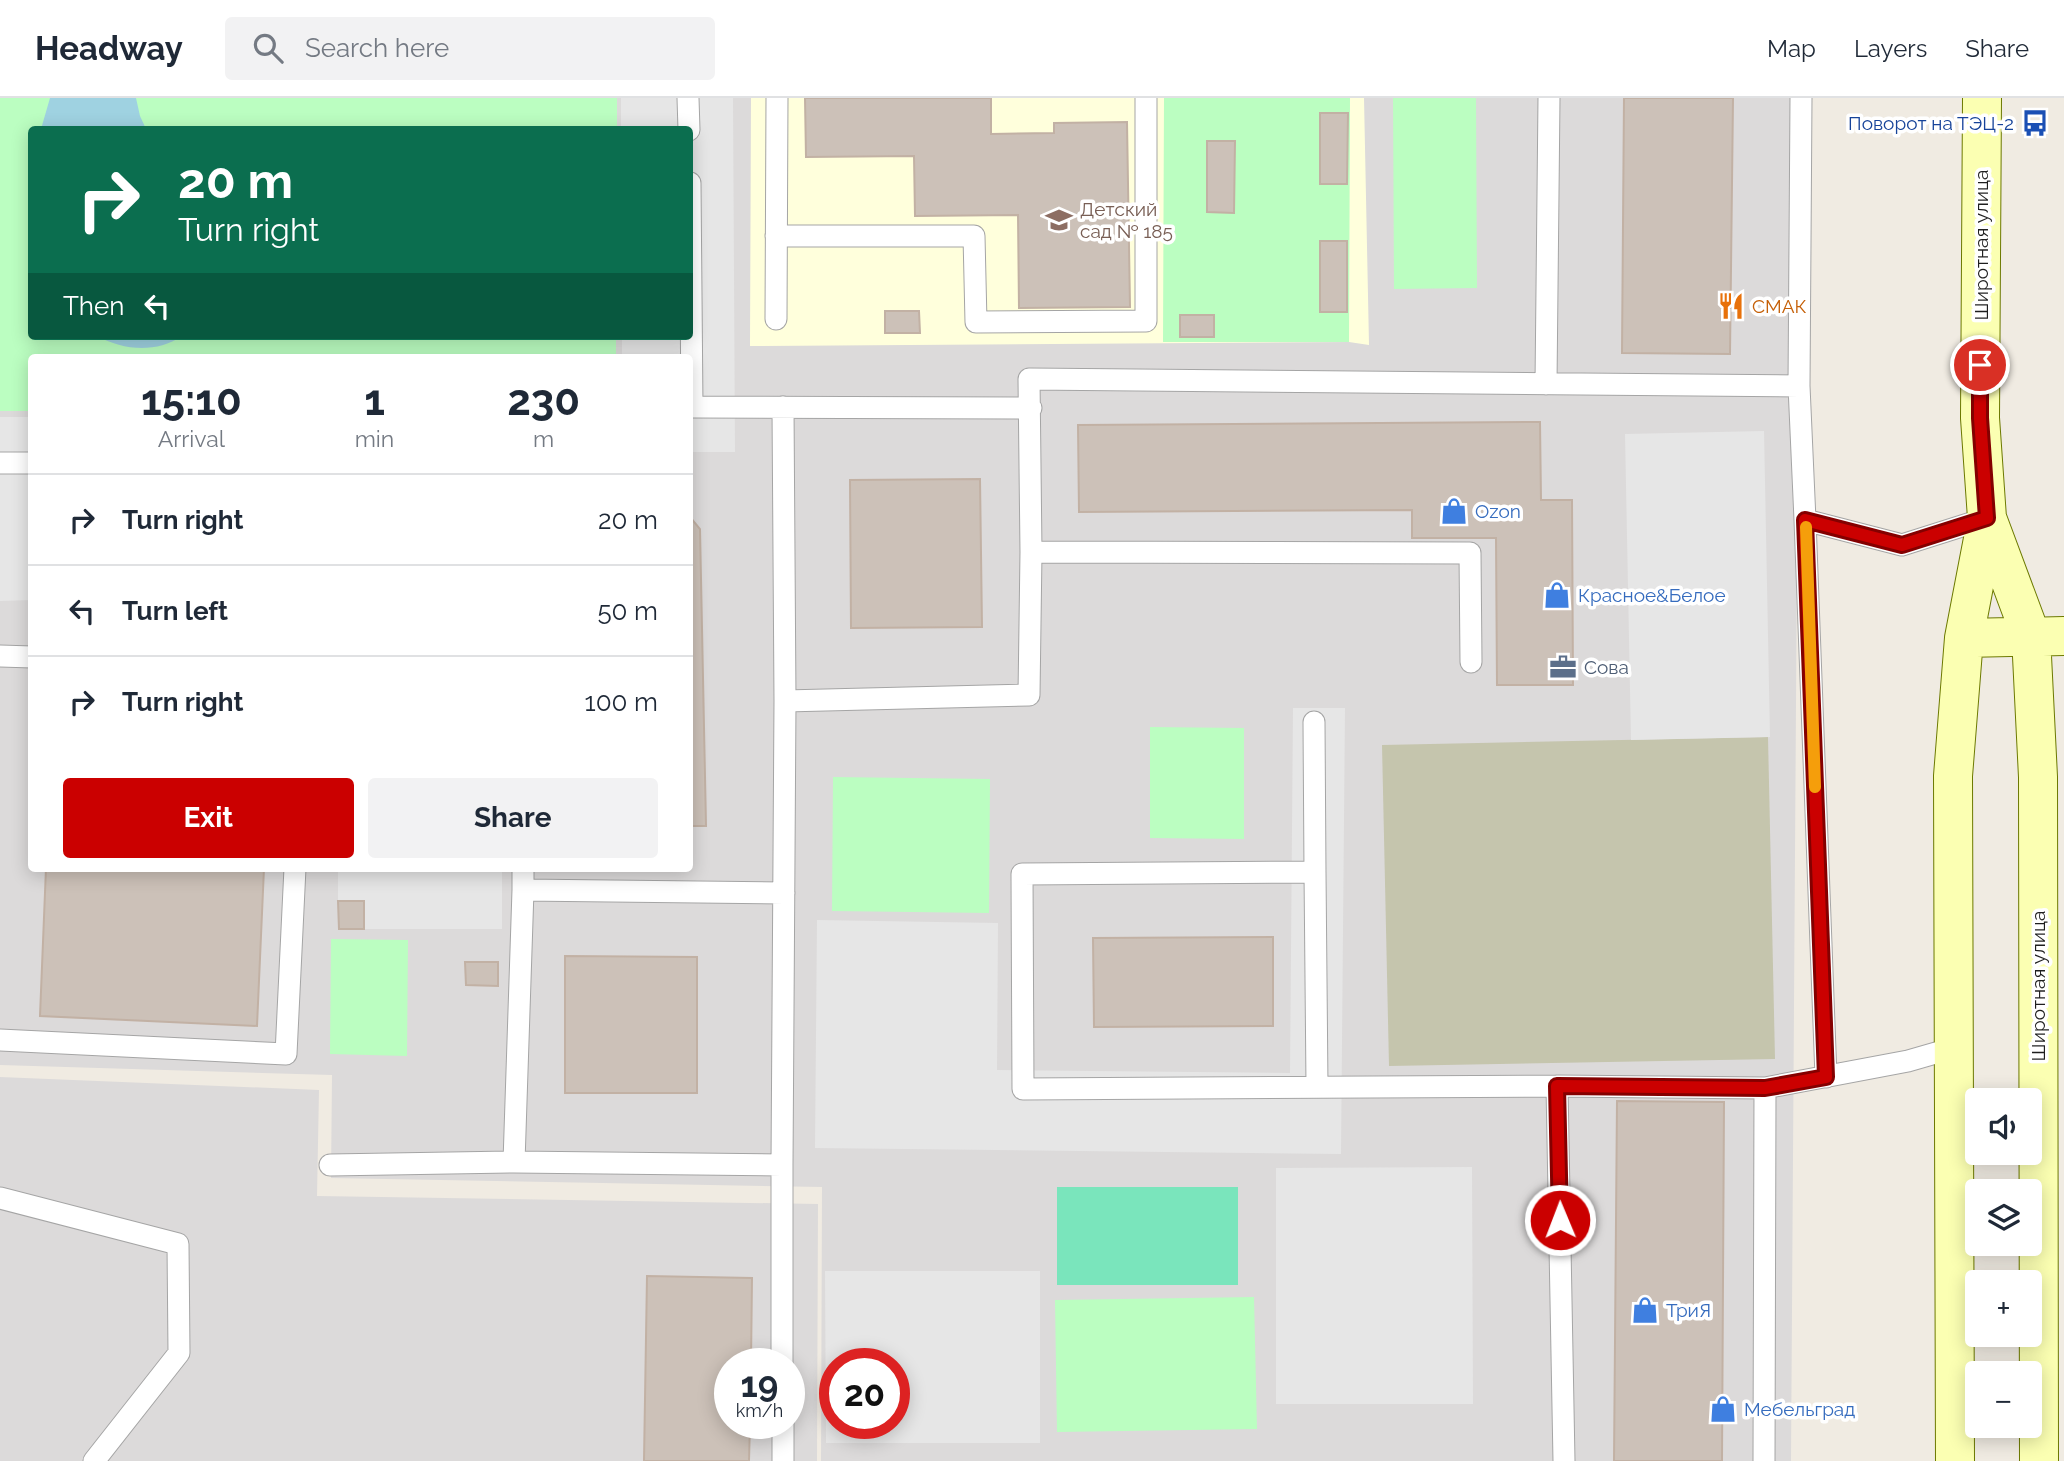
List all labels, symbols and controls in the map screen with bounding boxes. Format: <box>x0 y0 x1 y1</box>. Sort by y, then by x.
search box <box>225 17 715 80</box>
text: Headway <box>35 29 183 68</box>
icon: search <box>249 29 287 67</box>
text: Search here <box>305 33 449 63</box>
text: Map <box>1767 34 1816 63</box>
text: Layers <box>1854 34 1927 63</box>
text: Share <box>1965 34 2029 63</box>
bus stop icon: Поворот на ТЭЦ-2 <box>2020 108 2050 138</box>
place label: Поворот на ТЭЦ-2 <box>1848 112 2014 134</box>
text: 20 m <box>178 152 293 209</box>
icon: right <box>63 154 154 245</box>
street label: Широтная улица <box>1970 170 1992 320</box>
place label: Детский сад № 185 <box>1080 198 1173 242</box>
school or university icon: Детский сад № 185 <box>1044 205 1074 235</box>
text: Turn right <box>178 211 319 248</box>
icon: left <box>138 287 176 325</box>
text: Then <box>63 291 124 321</box>
restaurant icon: СМАК <box>1716 291 1746 321</box>
place label: СМАК <box>1752 295 1807 317</box>
pin <box>1950 335 2010 395</box>
icon: arrive <box>1961 346 1999 384</box>
text: 15:10 <box>141 376 242 425</box>
text: 1 <box>364 376 385 425</box>
text: 230 <box>507 376 580 425</box>
text: Arrival <box>158 425 225 452</box>
text: min <box>355 425 394 452</box>
text: m <box>533 425 554 452</box>
shop icon: Ozon <box>1439 496 1469 526</box>
place label: Ozon <box>1475 500 1521 522</box>
icon: right <box>63 501 101 539</box>
text: Turn right <box>122 505 243 535</box>
text: 20 m <box>598 505 658 535</box>
shop icon: Красное&Белое <box>1542 580 1572 610</box>
place label: Красное&Белое <box>1578 584 1726 606</box>
icon: left <box>63 592 101 630</box>
text: Turn left <box>122 596 228 626</box>
text: 50 m <box>597 596 658 626</box>
office icon: Сова <box>1548 652 1578 682</box>
place label: Сова <box>1584 656 1629 678</box>
icon: right <box>63 683 101 721</box>
text: Turn right <box>122 687 243 717</box>
text: 100 m <box>585 687 658 717</box>
button: Exit <box>63 778 354 858</box>
button: Share <box>368 778 658 858</box>
street label: Широтная улица <box>2027 911 2049 1061</box>
map controls <box>1965 1088 2042 1438</box>
button: sound <box>1965 1088 2042 1165</box>
button: layers <box>1965 1179 2042 1256</box>
position arrow <box>1523 1183 1597 1257</box>
button: + <box>1965 1270 2042 1347</box>
shop icon: ТриЯ <box>1630 1295 1660 1325</box>
place label: ТриЯ <box>1666 1299 1711 1321</box>
speed limit sign: 20 <box>819 1348 910 1439</box>
button: − <box>1965 1361 2042 1438</box>
text: 19 <box>741 1364 778 1405</box>
shop icon: Мебельград <box>1708 1394 1738 1424</box>
place label: Мебельград <box>1744 1398 1855 1420</box>
text: km/h <box>736 1400 783 1421</box>

